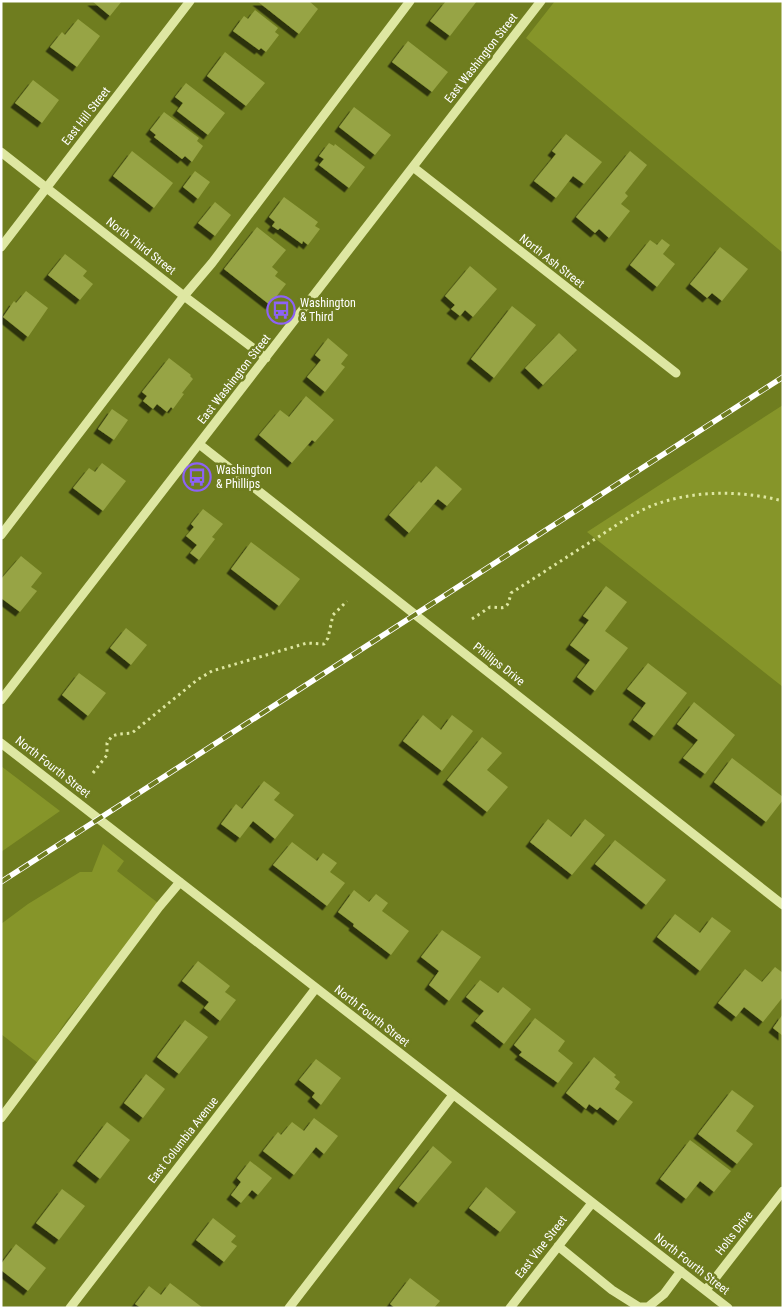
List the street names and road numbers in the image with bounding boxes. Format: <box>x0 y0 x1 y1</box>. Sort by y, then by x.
street label: East Washington Street <box>442 10 521 106</box>
street label: East Hill Street <box>59 84 113 148</box>
street label: North Third Street <box>103 214 179 278</box>
street label: North Ash Street <box>517 231 588 291</box>
street label: East Washington Street <box>195 331 274 427</box>
street label: Phillips Drive <box>470 640 528 689</box>
street label: North Fourth Street <box>13 733 94 801</box>
street label: North Fourth Street <box>332 982 413 1050</box>
street label: East Columbia Avenue <box>145 1094 221 1186</box>
street label: Holts Drive <box>712 1208 756 1258</box>
street label: East Vine Street <box>512 1213 570 1281</box>
street label: North Fourth Street <box>652 1230 733 1298</box>

